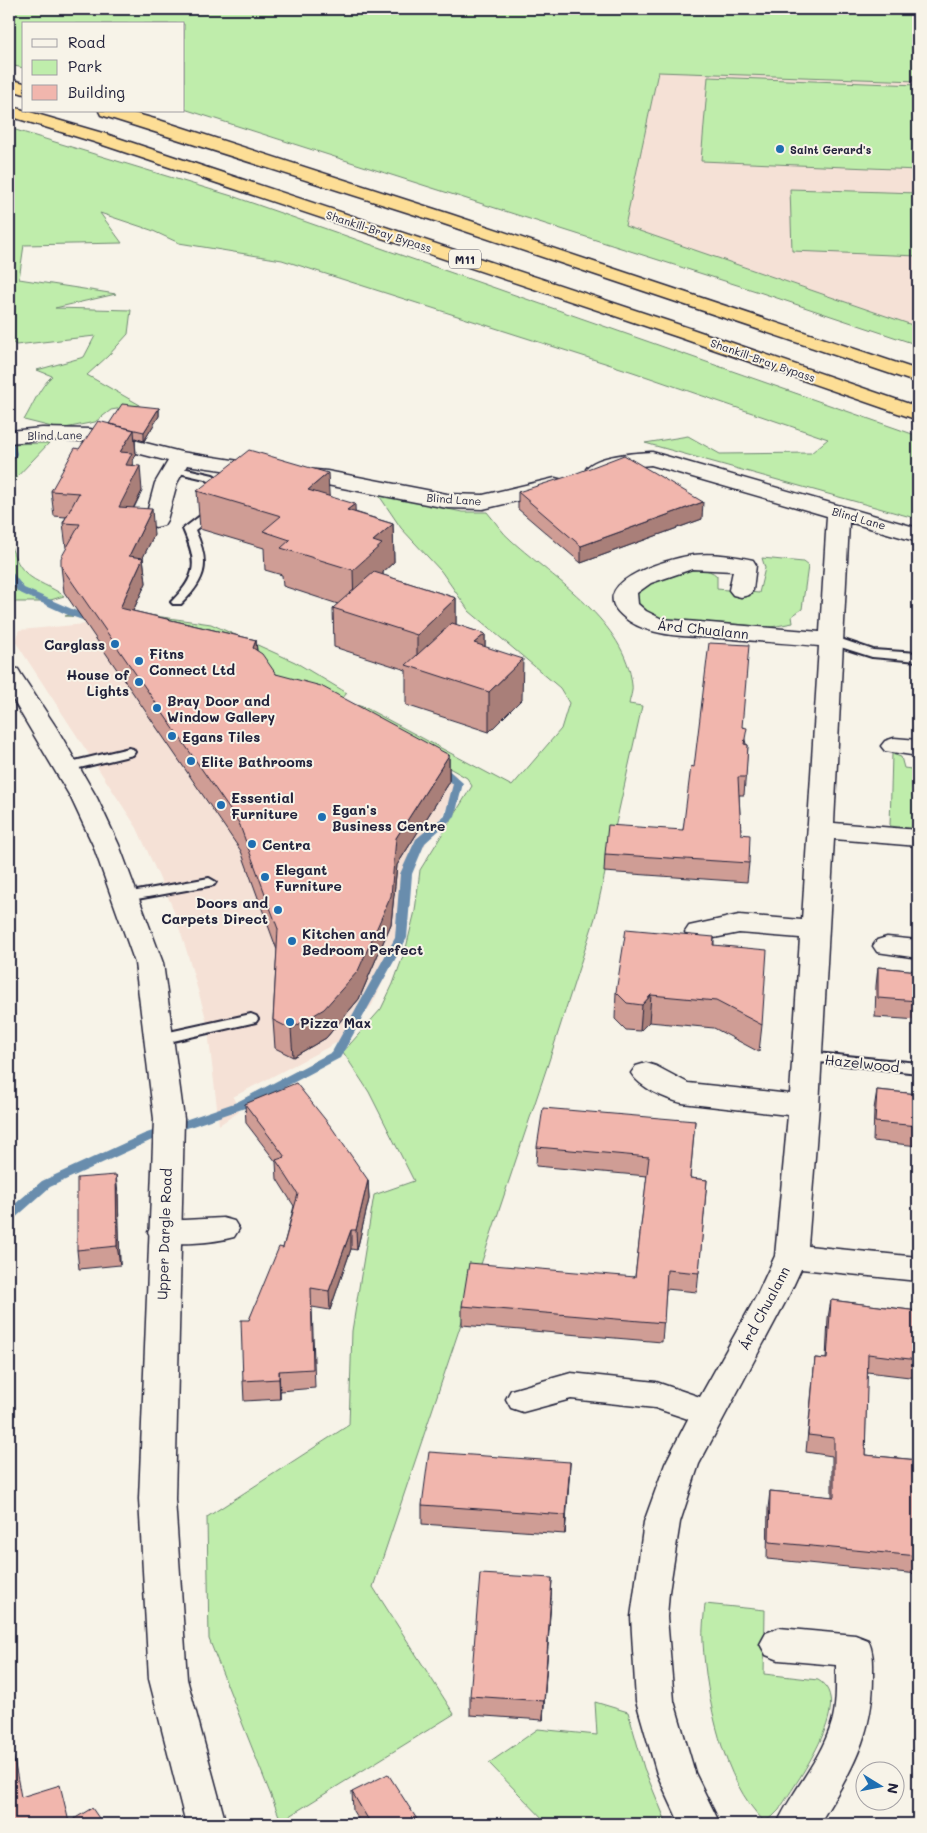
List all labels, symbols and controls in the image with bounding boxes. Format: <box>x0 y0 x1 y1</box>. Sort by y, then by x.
legend <box>22 22 185 112</box>
text: Road <box>68 32 105 52</box>
text: Park <box>68 56 102 76</box>
text: Building <box>68 82 125 102</box>
place label: Saint Gerard's <box>790 142 872 157</box>
marker: Saint Gerard's <box>774 143 786 155</box>
street label: Shankill-Bray Bypass <box>324 207 434 255</box>
road number: M11 <box>449 250 481 268</box>
street label: Shankill-Bray Bypass <box>709 335 817 385</box>
street label: Blind Lane <box>27 427 83 443</box>
street label: Blind Lane <box>426 490 482 508</box>
street label: Blind Lane <box>830 503 888 533</box>
street label: Árd Chualann <box>656 615 750 643</box>
place label: Carglass <box>44 635 105 654</box>
marker: Carglass <box>109 638 121 650</box>
place label: Fitns Connect Ltd <box>149 644 235 679</box>
marker: Fitns Connect Ltd <box>133 655 145 667</box>
place label: House of Lights <box>66 665 130 700</box>
marker: House of Lights <box>133 676 145 688</box>
place label: Bray Door and Window Gallery <box>167 691 275 726</box>
marker: Bray Door and Window Gallery <box>151 702 163 714</box>
place label: Egans Tiles <box>182 727 260 746</box>
marker: Egans Tiles <box>166 730 178 742</box>
place label: Elite Bathrooms <box>201 752 313 771</box>
marker: Elite Bathrooms <box>185 755 197 767</box>
place label: Essential Furniture <box>231 788 298 823</box>
marker: Essential Furniture <box>215 799 227 811</box>
place label: Egan's Business Centre <box>332 800 445 835</box>
marker: Egan's Business Centre <box>316 811 328 823</box>
place label: Centra <box>262 835 311 854</box>
marker: Centra <box>246 838 258 850</box>
place label: Elegant Furniture <box>275 860 342 895</box>
marker: Elegant Furniture <box>259 871 271 883</box>
place label: Doors and Carpets Direct <box>161 893 268 928</box>
marker: Doors and Carpets Direct <box>272 904 284 916</box>
place label: Kitchen and Bedroom Perfect <box>302 924 423 959</box>
marker: Kitchen and Bedroom Perfect <box>286 935 298 947</box>
place label: Pizza Max <box>300 1013 371 1032</box>
marker: Pizza Max <box>284 1016 296 1028</box>
street label: Hazelwood <box>824 1050 900 1076</box>
street label: Upper Dargle Road <box>152 1168 176 1300</box>
street label: Árd Chualann <box>734 1263 794 1353</box>
north arrow <box>854 1760 904 1810</box>
text: N <box>883 1781 904 1795</box>

